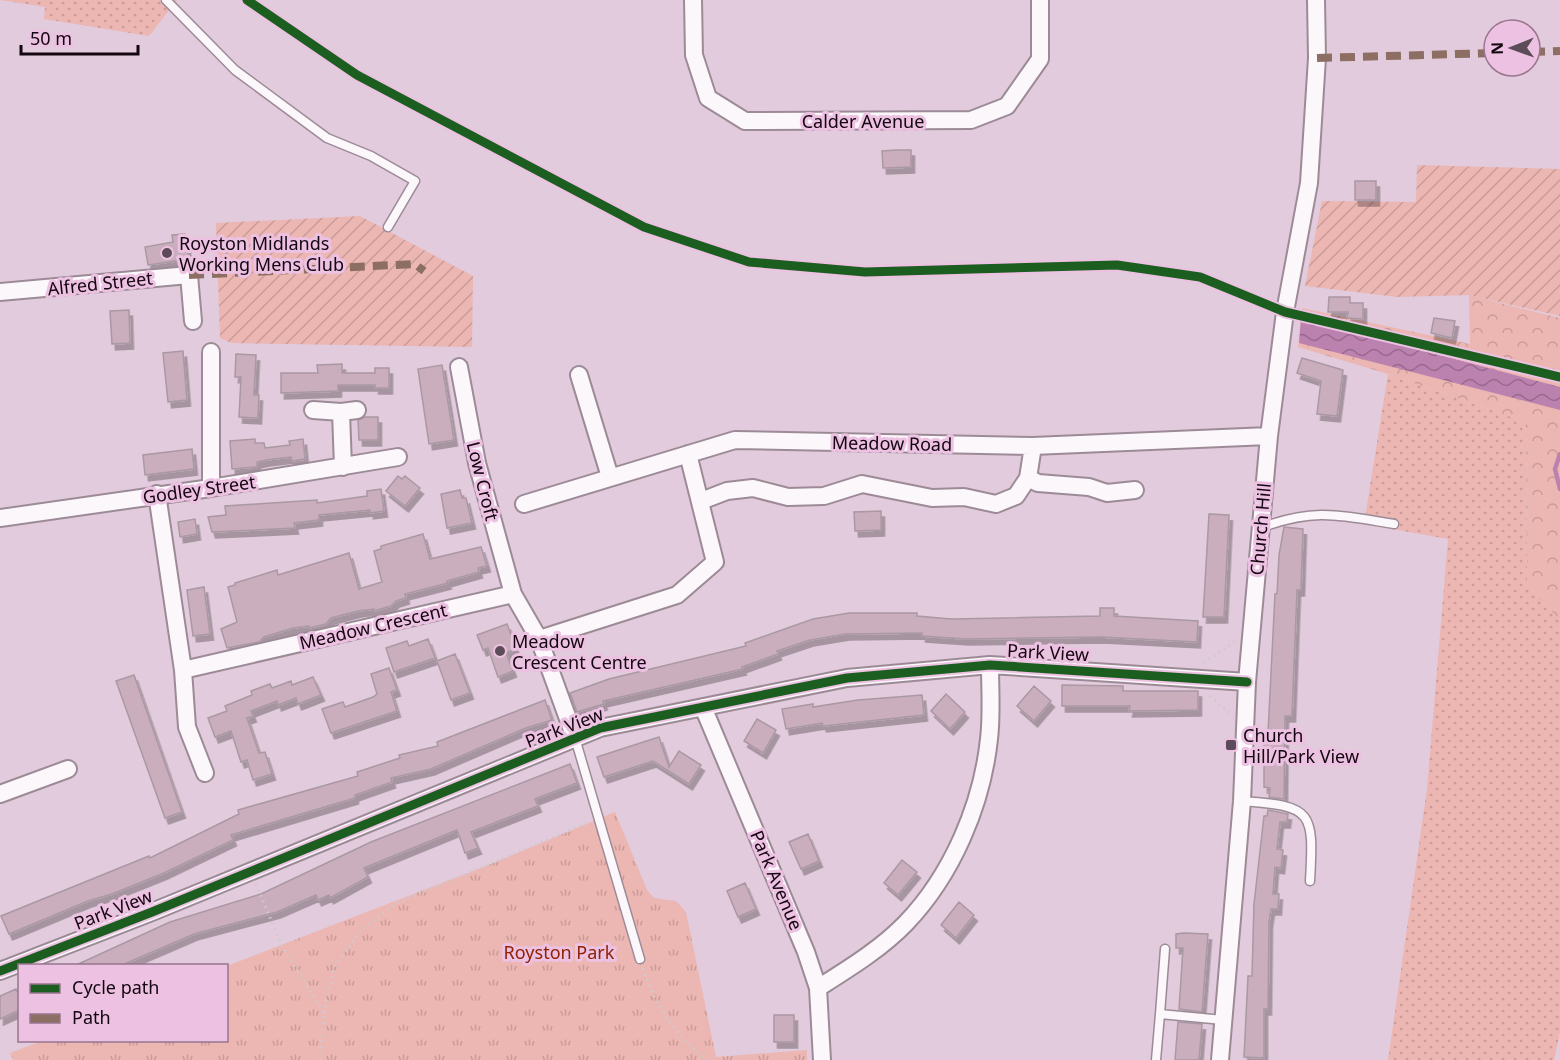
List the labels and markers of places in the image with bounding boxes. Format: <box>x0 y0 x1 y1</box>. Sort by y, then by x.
place label: Royston Midlands Working Mens Club <box>179 231 344 276</box>
marker: Royston Midlands Working Mens Club <box>160 246 174 260</box>
place label: Meadow Crescent Centre <box>512 629 647 674</box>
marker: Meadow Crescent Centre <box>493 644 507 658</box>
place label: Church Hill/Park View <box>1243 723 1359 768</box>
marker: Church Hill/Park View <box>1224 738 1238 752</box>

